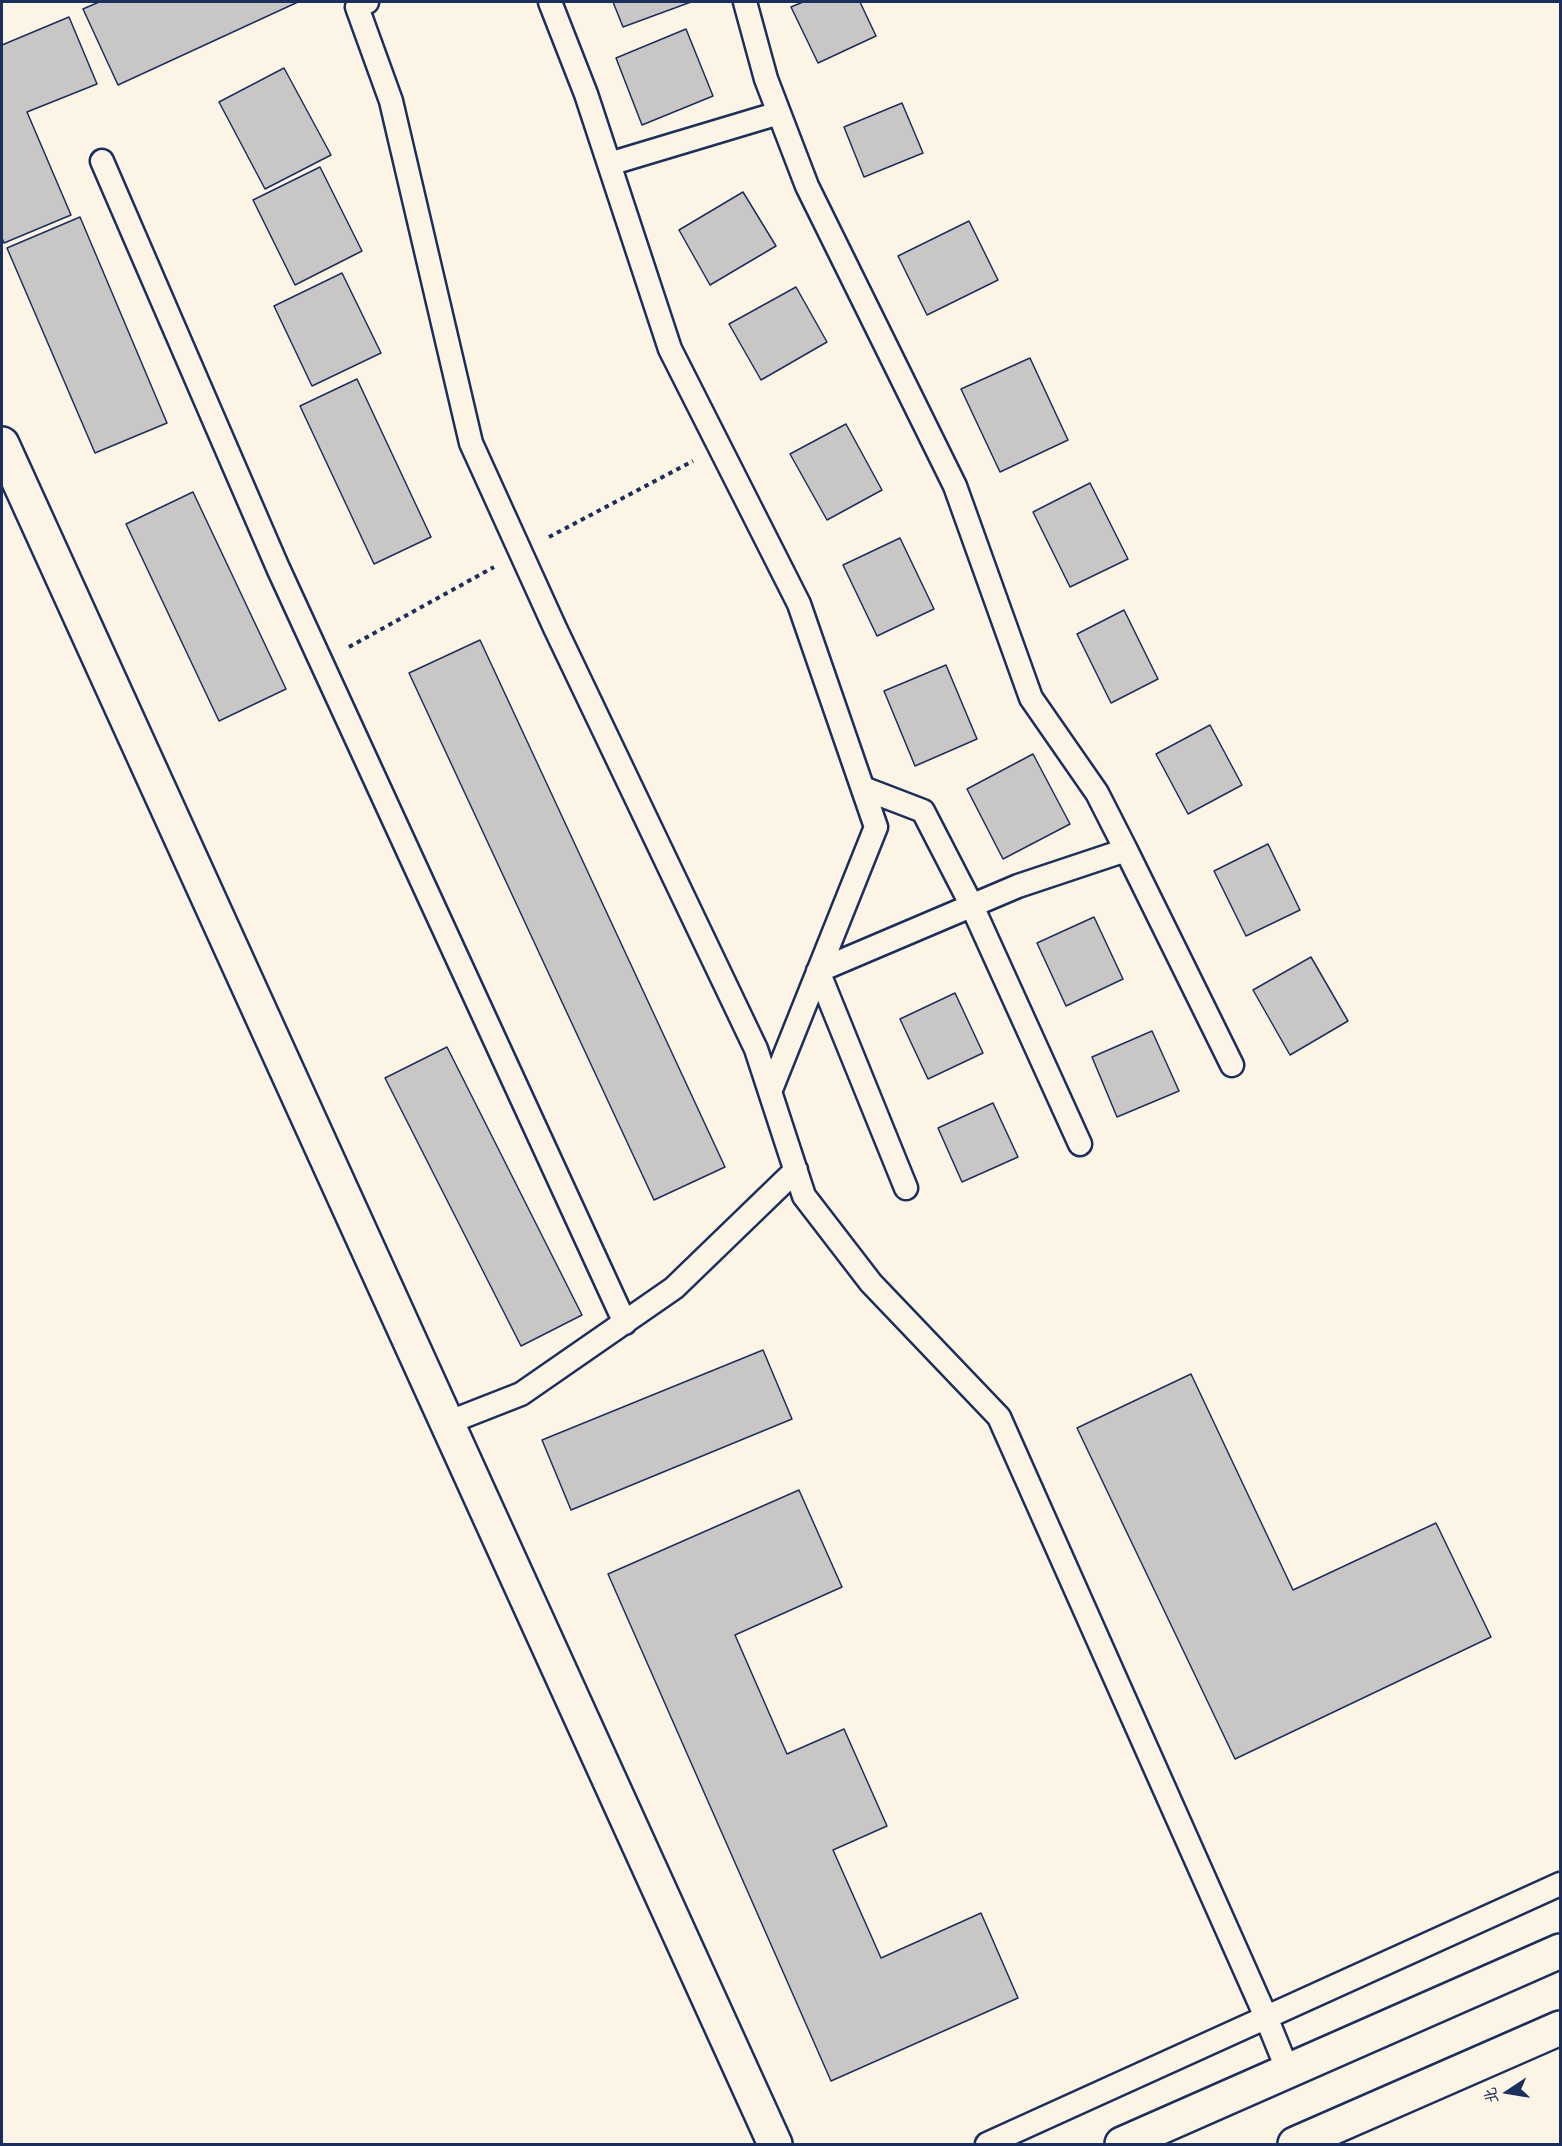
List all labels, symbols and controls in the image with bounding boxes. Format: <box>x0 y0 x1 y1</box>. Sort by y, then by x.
north arrow <box>1478 2062 1538 2122</box>
text: 北 <box>1479 2086 1502 2106</box>

